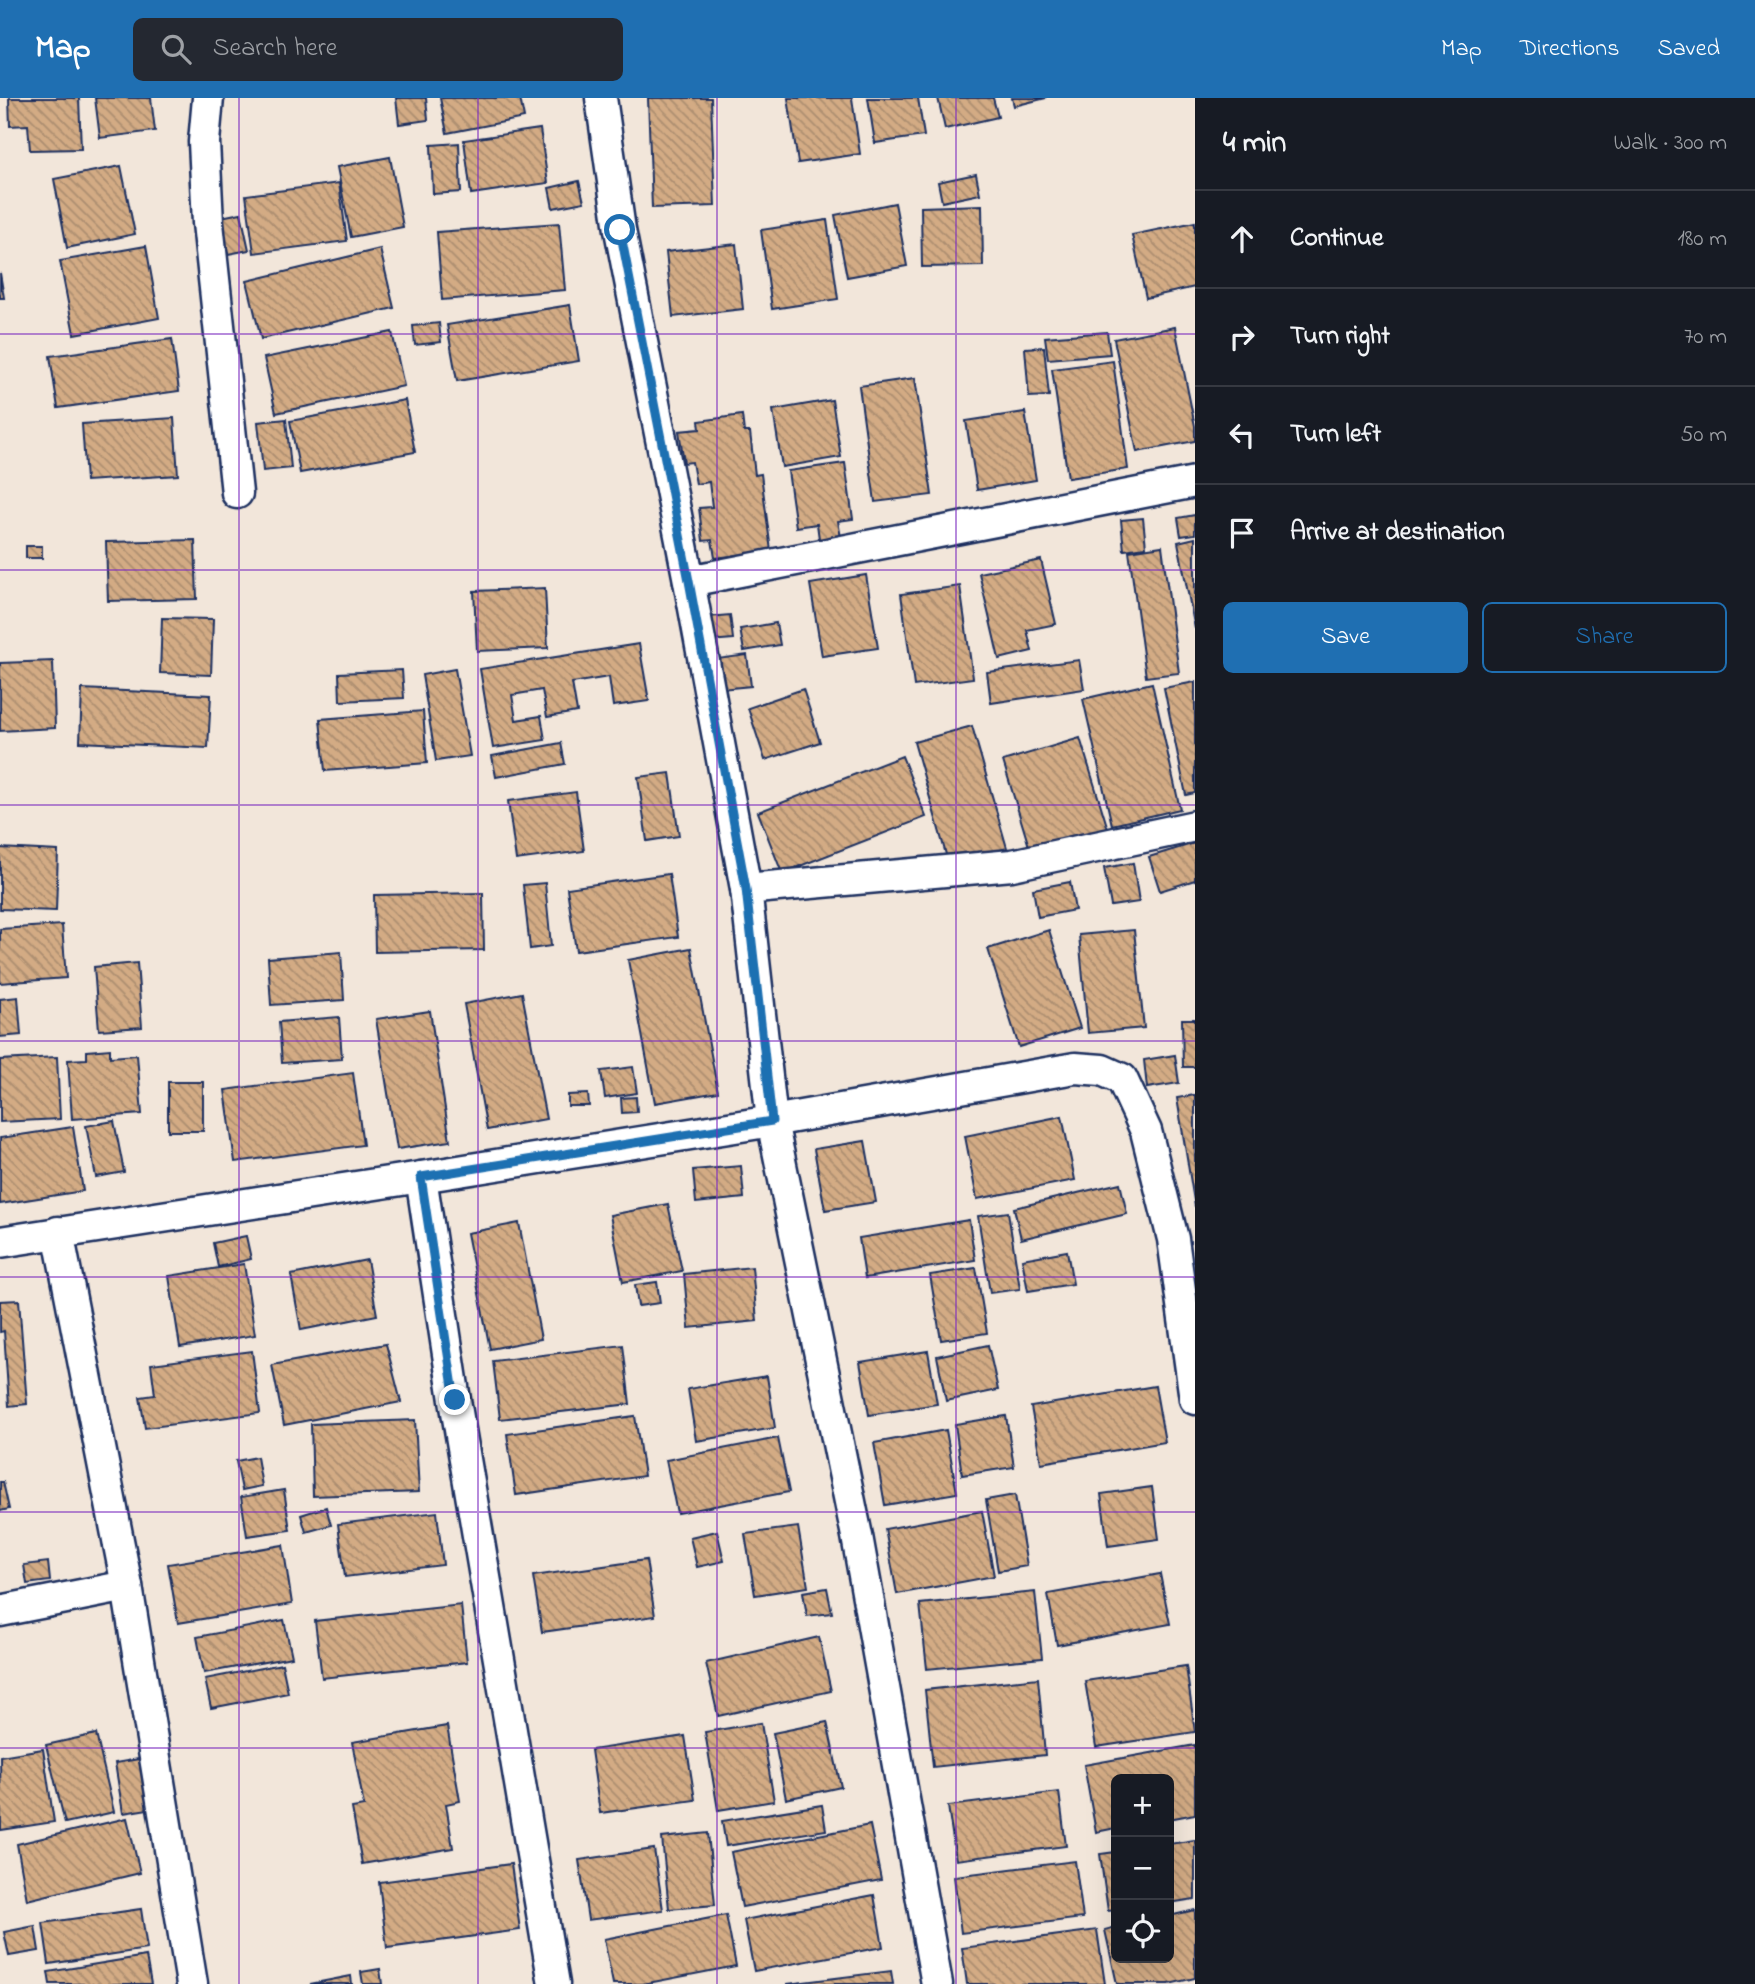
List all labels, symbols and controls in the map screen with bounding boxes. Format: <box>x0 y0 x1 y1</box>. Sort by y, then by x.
search box <box>133 18 623 81</box>
text: Map <box>35 25 91 73</box>
icon: search <box>157 30 195 68</box>
text: Search here <box>213 30 337 68</box>
text: Map <box>1441 32 1482 67</box>
text: Directions <box>1520 32 1619 67</box>
text: Saved <box>1657 32 1720 67</box>
text: 4 min <box>1223 122 1286 166</box>
text: Walk · 300 m <box>1613 127 1727 160</box>
route start <box>604 214 635 245</box>
icon: ahead <box>1223 220 1261 258</box>
text: Continue <box>1290 220 1383 258</box>
text: 180 m <box>1678 223 1727 256</box>
icon: right <box>1223 318 1261 356</box>
text: Turn right <box>1290 318 1390 356</box>
text: 70 m <box>1684 321 1727 354</box>
icon: left <box>1223 416 1261 454</box>
text: Turn left <box>1290 416 1381 454</box>
text: 50 m <box>1680 419 1727 452</box>
icon: arrive <box>1223 514 1261 552</box>
text: Arrive at destination <box>1290 514 1505 552</box>
button: Save <box>1223 602 1468 673</box>
button: Share <box>1482 602 1727 673</box>
route end <box>439 1384 470 1415</box>
map controls <box>1111 1774 1174 1963</box>
button: + <box>1111 1774 1174 1837</box>
button: − <box>1111 1837 1174 1900</box>
button: locate <box>1111 1900 1174 1963</box>

